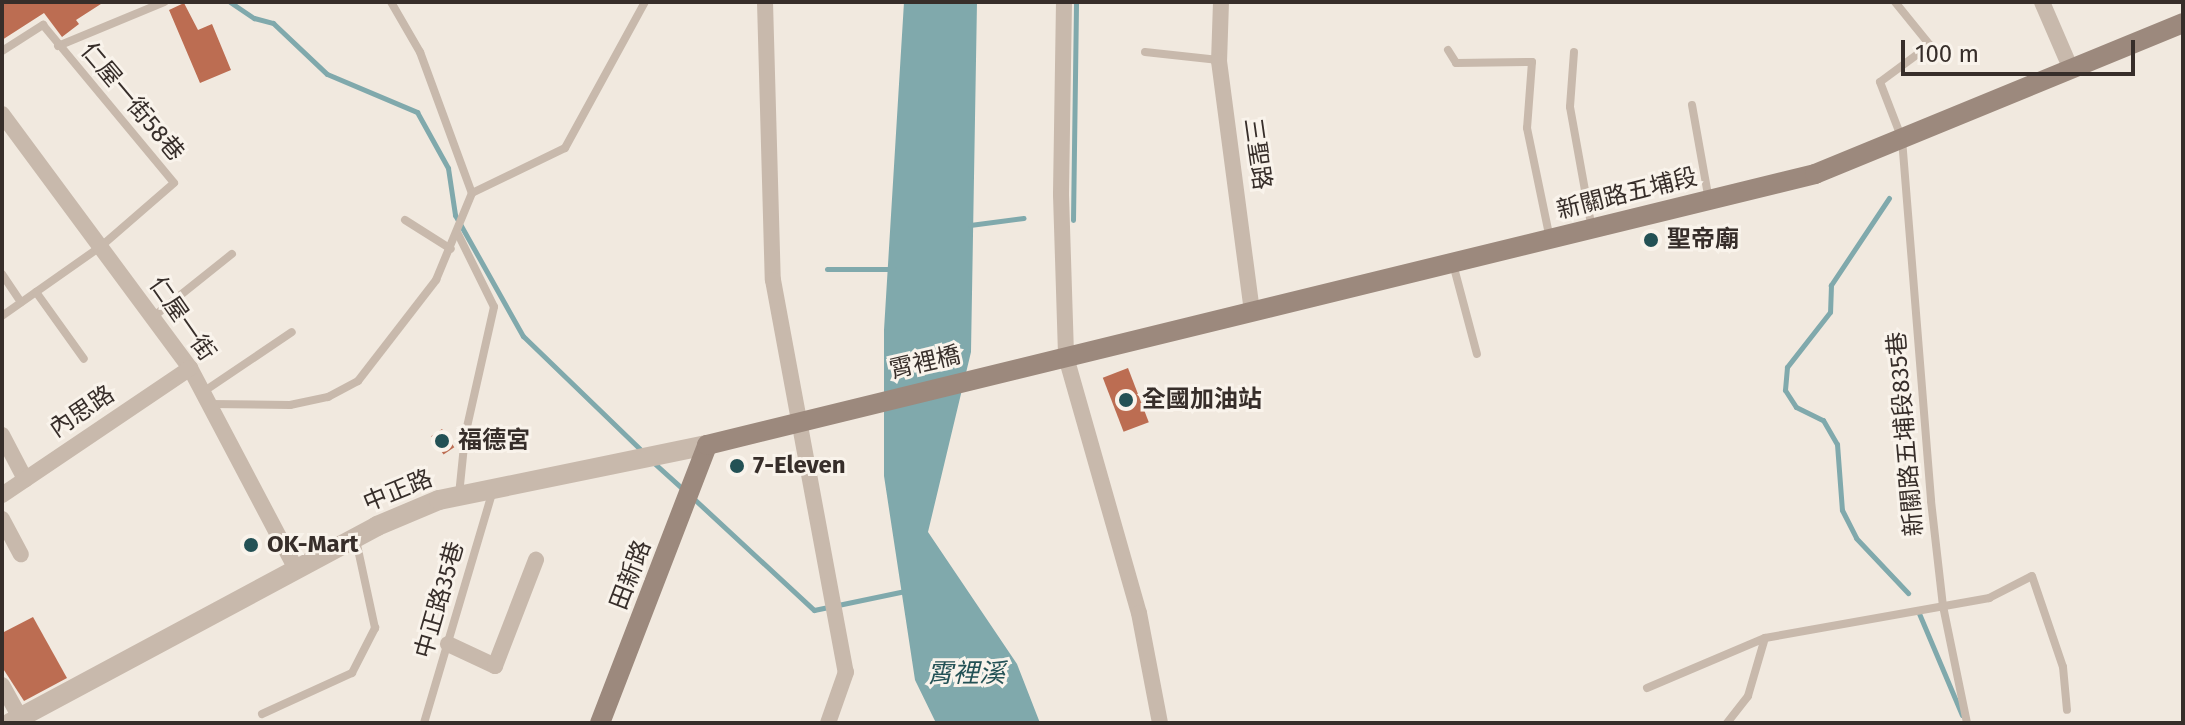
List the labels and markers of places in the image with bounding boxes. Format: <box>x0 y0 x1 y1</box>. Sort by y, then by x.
place label: 聖帝廟 <box>1667 226 1739 254</box>
marker: 聖帝廟 <box>1642 231 1660 249</box>
place label: 全國加油站 <box>1142 386 1262 414</box>
marker: 全國加油站 <box>1117 391 1135 409</box>
place label: 福德宮 <box>458 427 530 455</box>
marker: 福德宮 <box>433 432 451 450</box>
place label: 7-Eleven <box>753 452 846 480</box>
marker: 7-Eleven <box>728 457 746 475</box>
place label: OK-Mart <box>267 531 359 559</box>
marker: OK-Mart <box>242 536 260 554</box>

